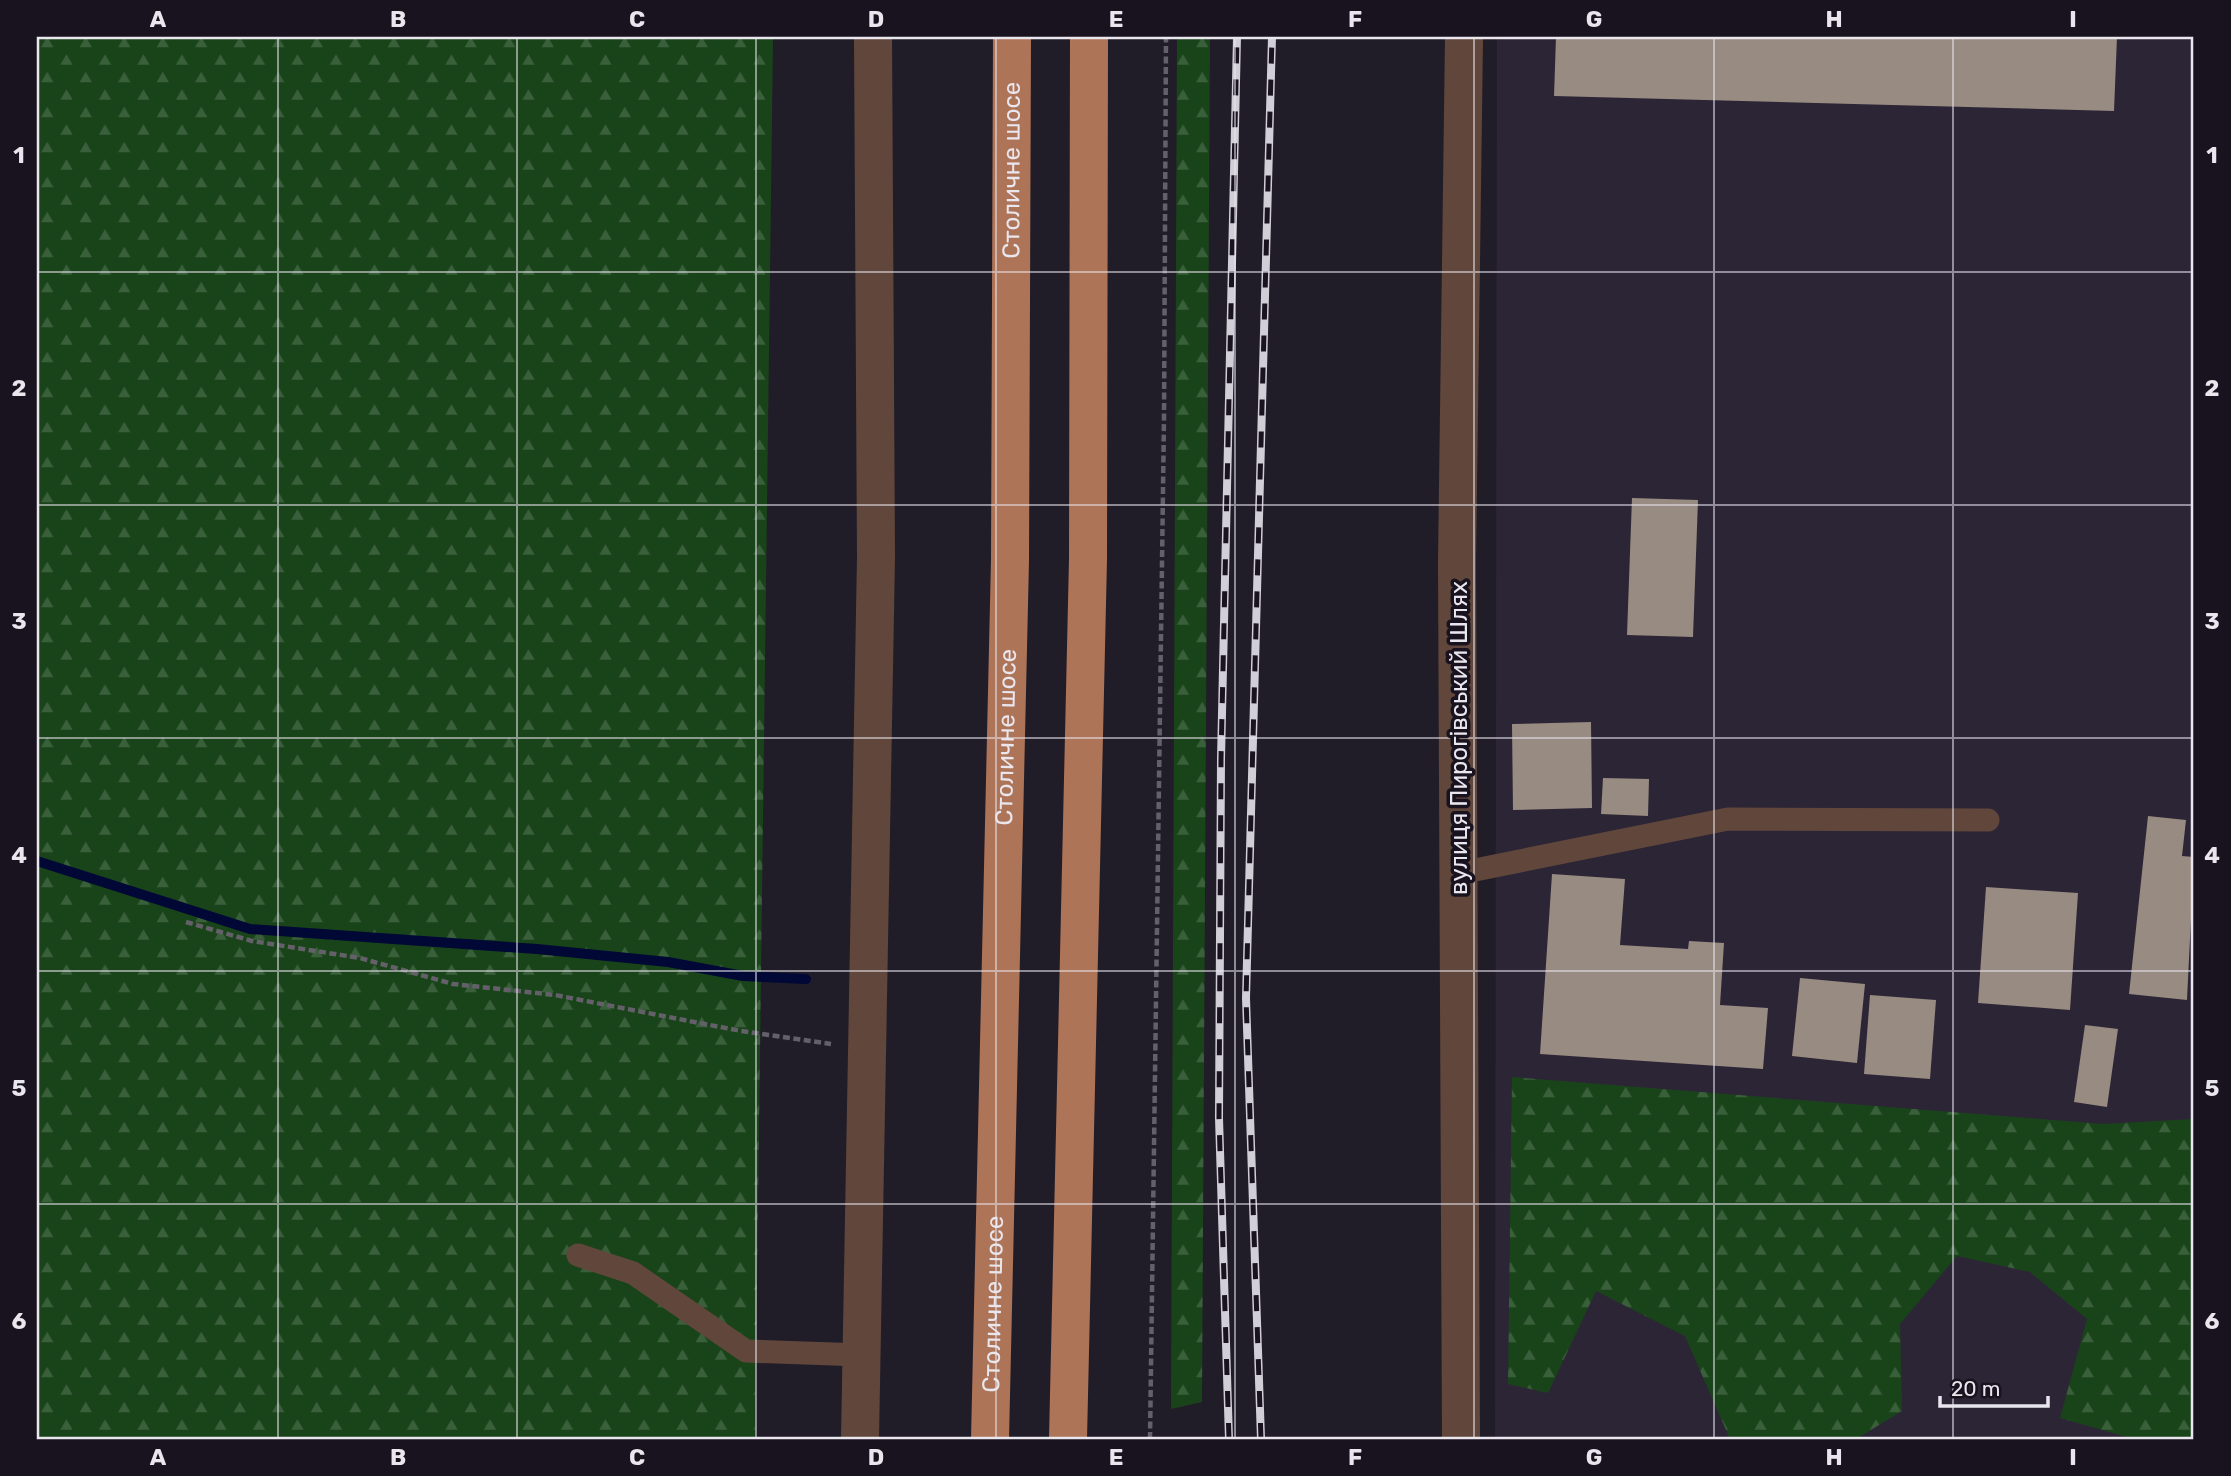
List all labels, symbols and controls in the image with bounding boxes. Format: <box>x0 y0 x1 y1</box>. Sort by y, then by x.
text: A <box>150 5 167 33</box>
text: B <box>390 5 406 33</box>
text: C <box>629 5 645 33</box>
text: D <box>868 5 884 33</box>
text: E <box>1109 5 1123 33</box>
text: F <box>1348 5 1362 33</box>
text: G <box>1586 5 1602 33</box>
text: H <box>1825 5 1843 33</box>
text: I <box>2069 5 2077 33</box>
street label: Столичне шосе <box>997 82 1026 259</box>
text: 1 <box>13 141 25 169</box>
text: 1 <box>2206 141 2218 169</box>
text: 2 <box>12 374 26 402</box>
text: 2 <box>2205 374 2219 402</box>
street label: вулиця Пирогівський Шлях <box>1445 581 1473 895</box>
text: 3 <box>11 607 27 635</box>
text: 3 <box>2204 607 2220 635</box>
street label: Столичне шосе <box>990 648 1022 826</box>
text: 4 <box>11 841 27 869</box>
text: 4 <box>2204 841 2220 869</box>
text: 5 <box>12 1074 27 1102</box>
text: 5 <box>2205 1074 2220 1102</box>
street label: Столичне шосе <box>977 1215 1009 1393</box>
text: 6 <box>12 1307 27 1335</box>
text: 6 <box>2205 1307 2220 1335</box>
scale bar <box>1940 1364 2049 1408</box>
text: 20 m <box>1951 1376 2000 1401</box>
text: A <box>150 1443 167 1471</box>
text: B <box>390 1443 406 1471</box>
text: C <box>629 1443 645 1471</box>
text: D <box>868 1443 884 1471</box>
text: E <box>1109 1443 1123 1471</box>
text: F <box>1348 1443 1362 1471</box>
text: G <box>1586 1443 1602 1471</box>
text: H <box>1825 1443 1843 1471</box>
text: I <box>2069 1443 2077 1471</box>

